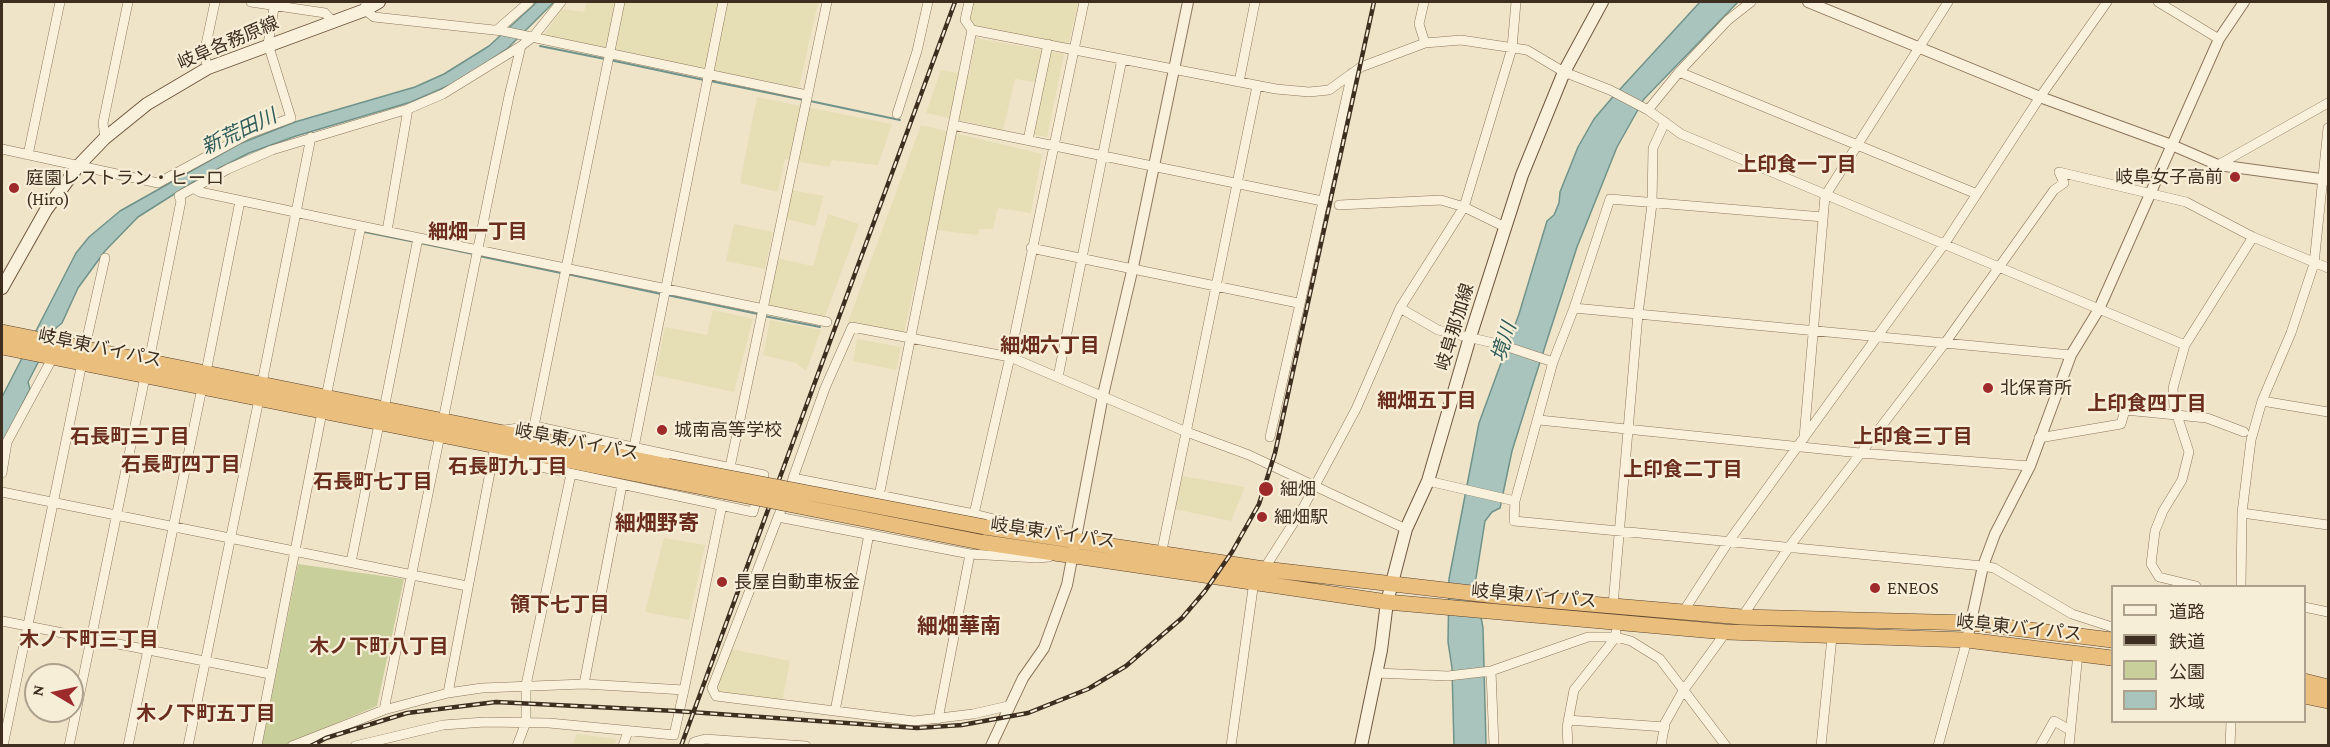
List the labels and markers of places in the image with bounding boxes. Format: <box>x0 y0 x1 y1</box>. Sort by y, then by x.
place label: 岐阜女子高前 <box>2115 166 2223 188</box>
place label: 庭園レストラン・ヒーロ (Hiro) <box>26 167 224 210</box>
marker: 岐阜女子高前 <box>2228 170 2242 184</box>
marker: 庭園レストラン・ヒーロ (Hiro) <box>7 181 21 195</box>
place label: 北保育所 <box>2000 377 2072 399</box>
marker: 北保育所 <box>1981 381 1995 395</box>
place label: 城南高等学校 <box>674 419 782 441</box>
marker: 城南高等学校 <box>655 423 669 437</box>
place label: 細畑 <box>1280 478 1316 500</box>
marker: 細畑 <box>1257 480 1275 498</box>
place label: 細畑駅 <box>1274 506 1328 528</box>
marker: 細畑駅 <box>1255 510 1269 524</box>
place label: 長屋自動車板金 <box>734 571 860 593</box>
marker: 長屋自動車板金 <box>715 575 729 589</box>
place label: ENEOS <box>1887 577 1939 599</box>
marker: ENEOS <box>1868 581 1882 595</box>

